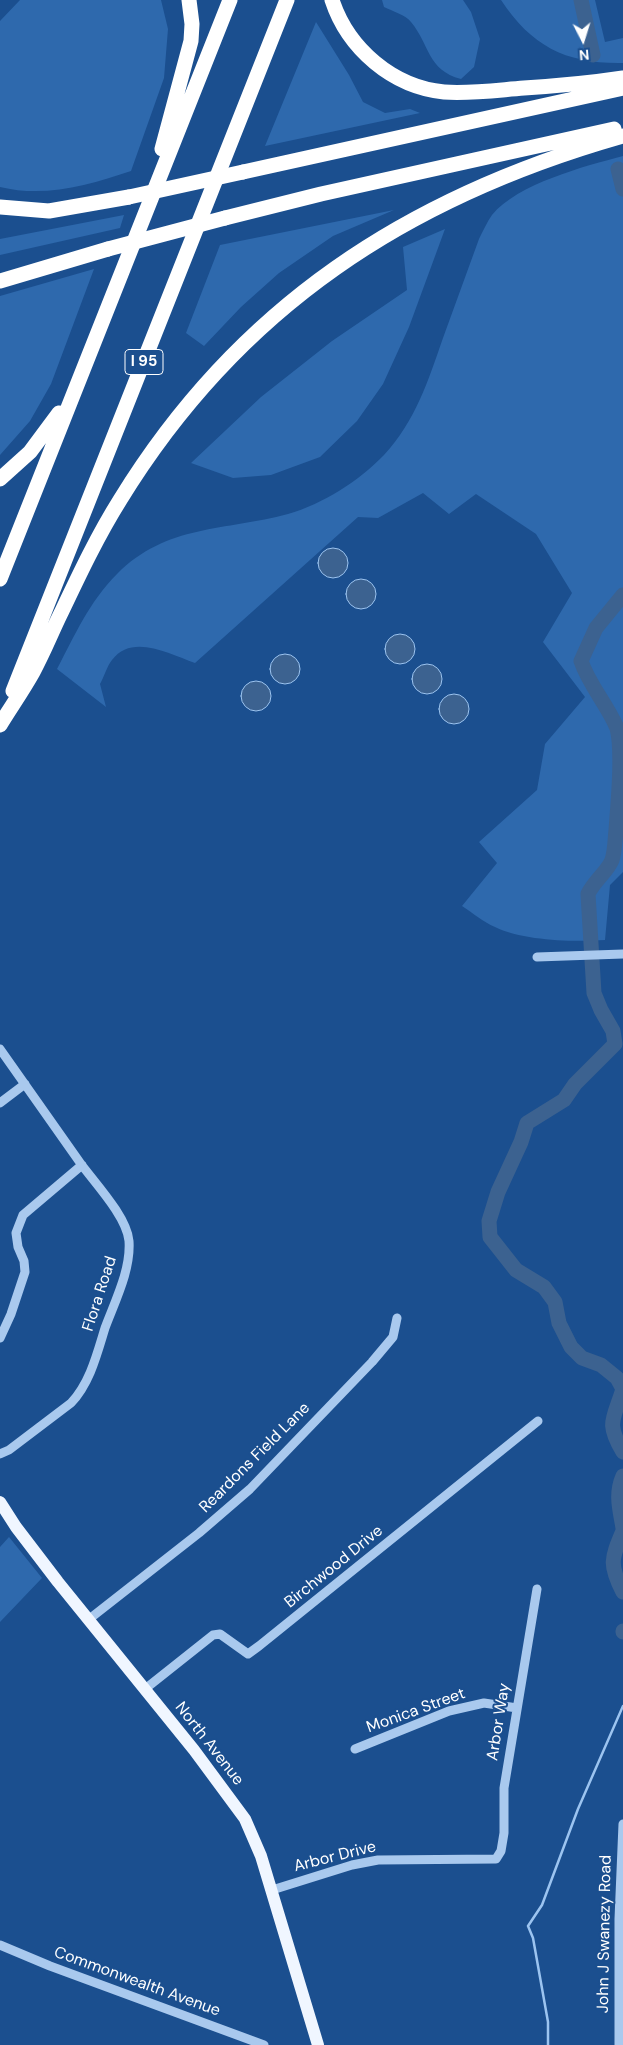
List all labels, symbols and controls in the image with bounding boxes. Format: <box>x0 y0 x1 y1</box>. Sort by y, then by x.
north arrow <box>558 15 608 65</box>
text: N <box>578 46 590 64</box>
road number: I 95 <box>125 350 163 374</box>
street label: Flora Road <box>79 1254 121 1334</box>
street label: Reardons Field Lane <box>196 1399 314 1517</box>
street label: Birchwood Drive <box>281 1522 387 1612</box>
street label: Arbor Way <box>483 1682 515 1762</box>
street label: Monica Street <box>364 1684 468 1738</box>
street label: North Avenue <box>170 1698 248 1790</box>
street label: Arbor Drive <box>292 1838 378 1876</box>
street label: John J Swanezy Road <box>594 1855 616 2013</box>
street label: Commonwealth Avenue <box>51 1943 223 2021</box>

